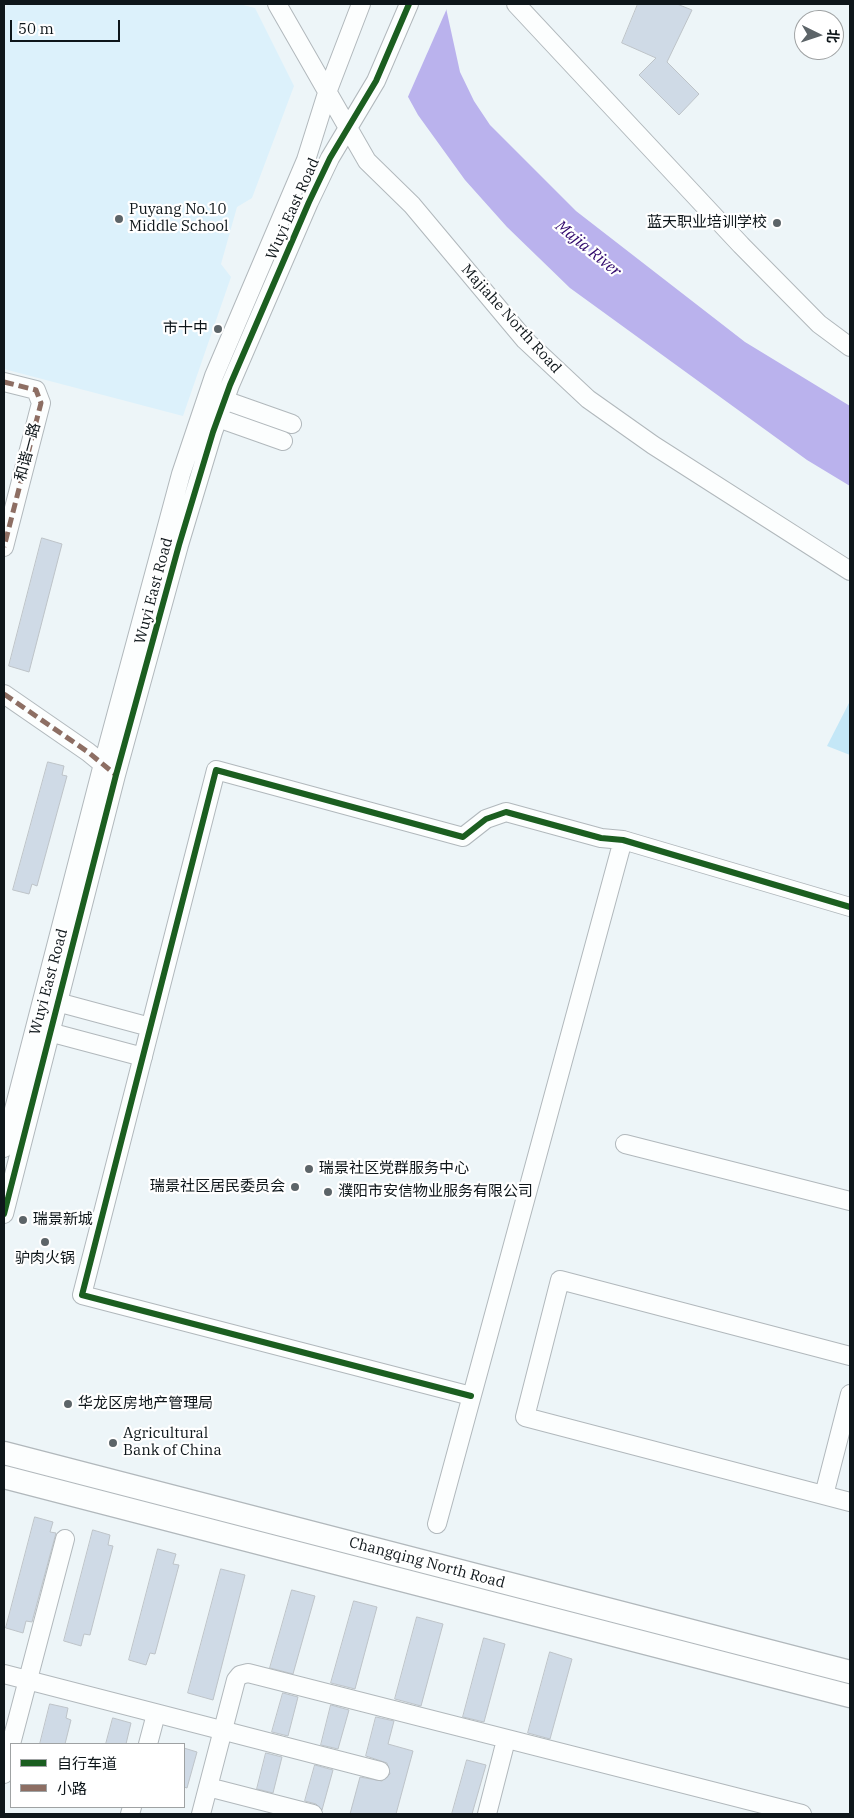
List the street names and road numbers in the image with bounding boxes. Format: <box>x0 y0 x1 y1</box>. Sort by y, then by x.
street label: Wuyi East Road <box>263 155 323 263</box>
street label: Majiahe North Road <box>457 261 565 377</box>
street label: 和谐一路 <box>12 421 44 483</box>
street label: Wuyi East Road <box>131 536 177 646</box>
street label: Wuyi East Road <box>26 927 72 1037</box>
street label: Changqing North Road <box>347 1534 507 1592</box>

